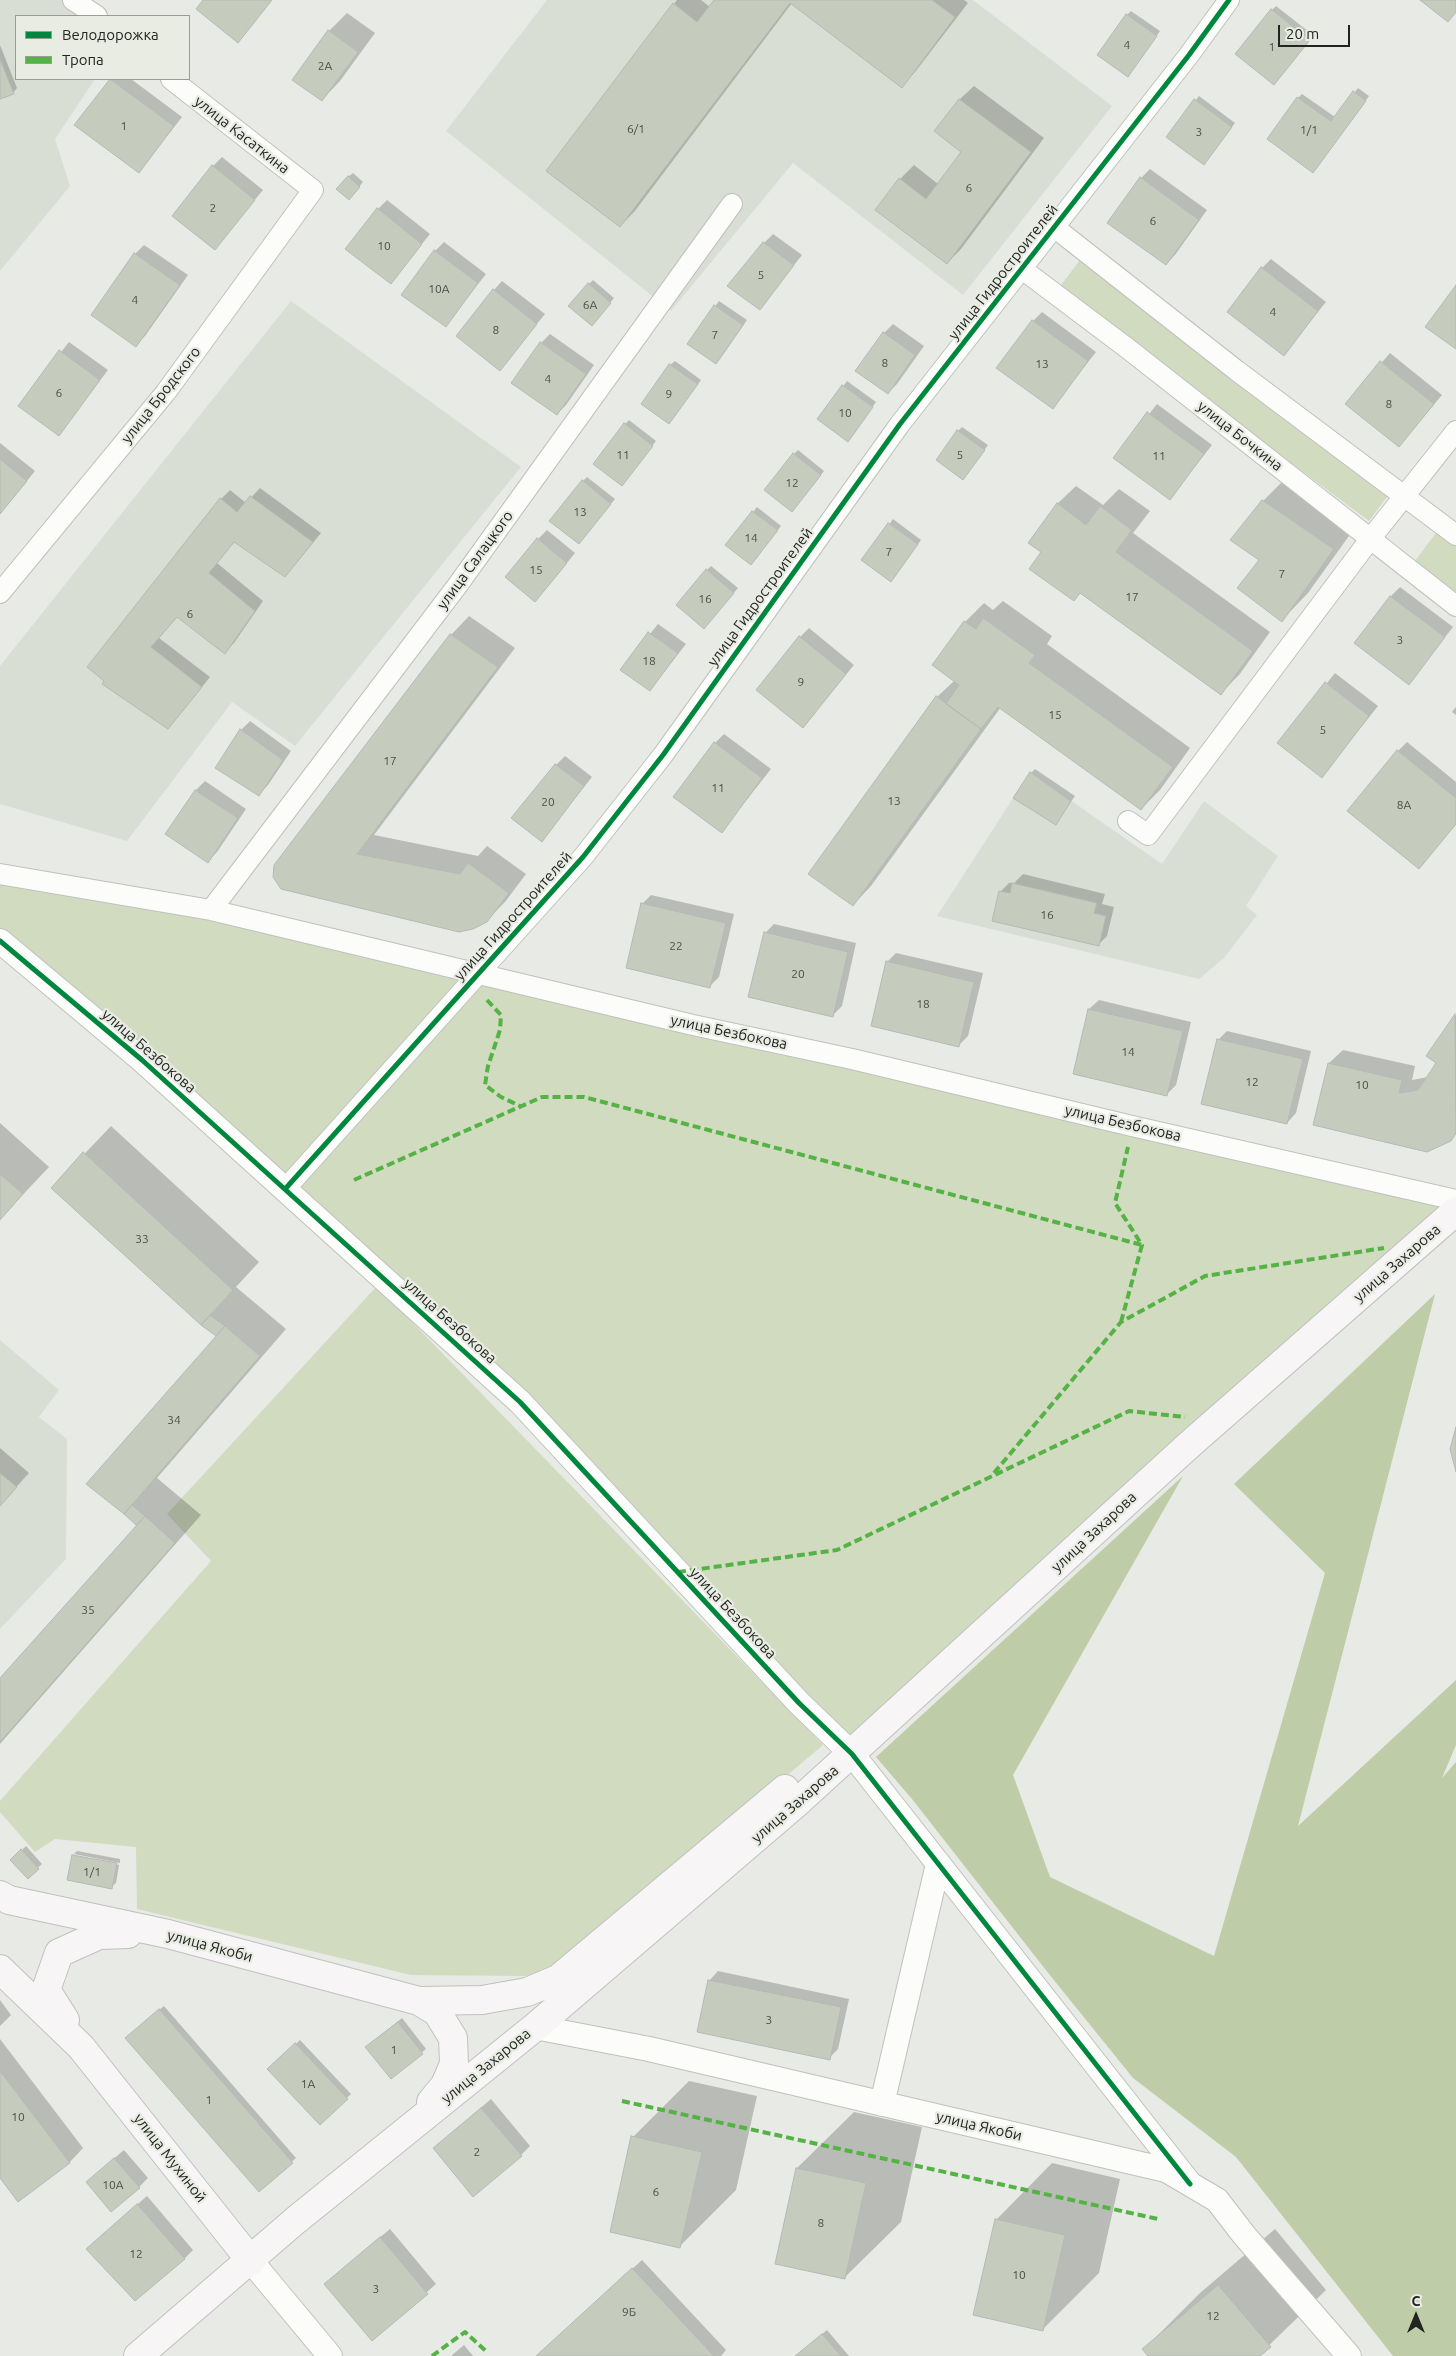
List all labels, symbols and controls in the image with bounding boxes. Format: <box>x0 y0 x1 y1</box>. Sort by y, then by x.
legend <box>15 15 190 80</box>
scale bar <box>1281 15 1354 47</box>
text: 20 m <box>1286 25 1319 42</box>
text: Велодорожка <box>62 26 159 43</box>
house number: 4 <box>1124 38 1130 52</box>
house number: 1 <box>1269 40 1275 54</box>
text: Тропа <box>62 51 104 68</box>
house number: 2А <box>318 59 332 73</box>
street label: улица Касаткина <box>191 92 293 178</box>
house number: 1 <box>121 119 127 133</box>
house number: 6/1 <box>627 122 645 136</box>
house number: 1/1 <box>1300 123 1318 137</box>
house number: 3 <box>1196 125 1202 139</box>
house number: 6 <box>966 181 972 195</box>
house number: 2 <box>210 201 216 215</box>
street label: улица Гидростроителей <box>944 201 1062 343</box>
house number: 6 <box>1150 214 1156 228</box>
house number: 10 <box>377 239 391 253</box>
house number: 5 <box>758 268 764 282</box>
house number: 10А <box>428 282 450 296</box>
house number: 4 <box>132 293 138 307</box>
house number: 6А <box>583 298 597 312</box>
house number: 4 <box>1270 305 1276 319</box>
house number: 8 <box>493 323 499 337</box>
house number: 7 <box>712 328 718 342</box>
street label: улица Бродского <box>118 343 204 447</box>
house number: 8 <box>882 356 888 370</box>
house number: 13 <box>1035 357 1049 371</box>
house number: 4 <box>545 372 551 386</box>
house number: 6 <box>56 386 62 400</box>
house number: 9 <box>666 387 672 401</box>
street label: улица Бочкина <box>1194 397 1286 475</box>
house number: 8 <box>1386 397 1392 411</box>
house number: 10 <box>838 406 852 420</box>
house number: 11 <box>616 448 630 462</box>
house number: 5 <box>957 448 963 462</box>
house number: 11 <box>1152 449 1166 463</box>
house number: 12 <box>785 476 799 490</box>
house number: 13 <box>573 505 587 519</box>
street label: улица Салацкого <box>433 507 517 613</box>
street label: улица Гидростроителей <box>704 524 816 670</box>
house number: 14 <box>744 531 758 545</box>
house number: 7 <box>886 545 892 559</box>
house number: 15 <box>529 563 543 577</box>
house number: 7 <box>1279 567 1285 581</box>
house number: 17 <box>1125 590 1139 604</box>
house number: 16 <box>698 592 712 606</box>
house number: 6 <box>187 607 193 621</box>
house number: 3 <box>1397 633 1403 647</box>
house number: 18 <box>642 654 656 668</box>
house number: 9 <box>798 675 804 689</box>
house number: 15 <box>1048 708 1062 722</box>
house number: 5 <box>1320 723 1326 737</box>
house number: 17 <box>383 754 397 768</box>
house number: 11 <box>711 781 725 795</box>
house number: 13 <box>887 794 901 808</box>
house number: 20 <box>541 795 555 809</box>
house number: 8А <box>1397 798 1411 812</box>
street label: улица Гидростроителей <box>450 848 576 984</box>
house number: 16 <box>1040 908 1054 922</box>
house number: 22 <box>669 939 683 953</box>
house number: 20 <box>791 967 805 981</box>
house number: 18 <box>916 997 930 1011</box>
street label: улица Безбокова <box>98 1005 200 1097</box>
street label: улица Безбокова <box>669 1011 789 1053</box>
house number: 14 <box>1121 1045 1135 1059</box>
house number: 12 <box>1245 1075 1259 1089</box>
house number: 10 <box>1355 1078 1369 1092</box>
street label: улица Безбокова <box>1063 1101 1183 1145</box>
street label: улица Захарова <box>1350 1220 1444 1306</box>
house number: 33 <box>135 1232 149 1246</box>
street label: улица Безбокова <box>400 1275 500 1367</box>
house number: 34 <box>167 1413 181 1427</box>
street label: улица Захарова <box>1048 1488 1140 1576</box>
street label: улица Безбокова <box>686 1563 780 1663</box>
house number: 35 <box>81 1603 95 1617</box>
street label: улица Захарова <box>748 1761 842 1847</box>
house number: 1/1 <box>83 1865 101 1879</box>
street label: улица Якоби <box>165 1926 255 1966</box>
house number: 3 <box>766 2013 772 2027</box>
street label: улица Захарова <box>438 2025 534 2107</box>
house number: 1 <box>391 2043 397 2057</box>
house number: 1А <box>301 2077 315 2091</box>
house number: 1 <box>206 2093 212 2107</box>
street label: улица Якоби <box>934 2107 1024 2145</box>
house number: 10 <box>11 2110 25 2124</box>
street label: улица Мухиной <box>130 2110 210 2206</box>
house number: 2 <box>474 2145 480 2159</box>
house number: 10А <box>102 2178 124 2192</box>
house number: 6 <box>653 2185 659 2199</box>
house number: 8 <box>818 2216 824 2230</box>
house number: 12 <box>129 2247 143 2261</box>
house number: 10 <box>1012 2268 1026 2282</box>
house number: 3 <box>373 2282 379 2296</box>
north arrow <box>1391 2291 1441 2341</box>
text: С <box>1412 2293 1420 2309</box>
house number: 9Б <box>622 2305 636 2319</box>
house number: 12 <box>1206 2309 1220 2323</box>

